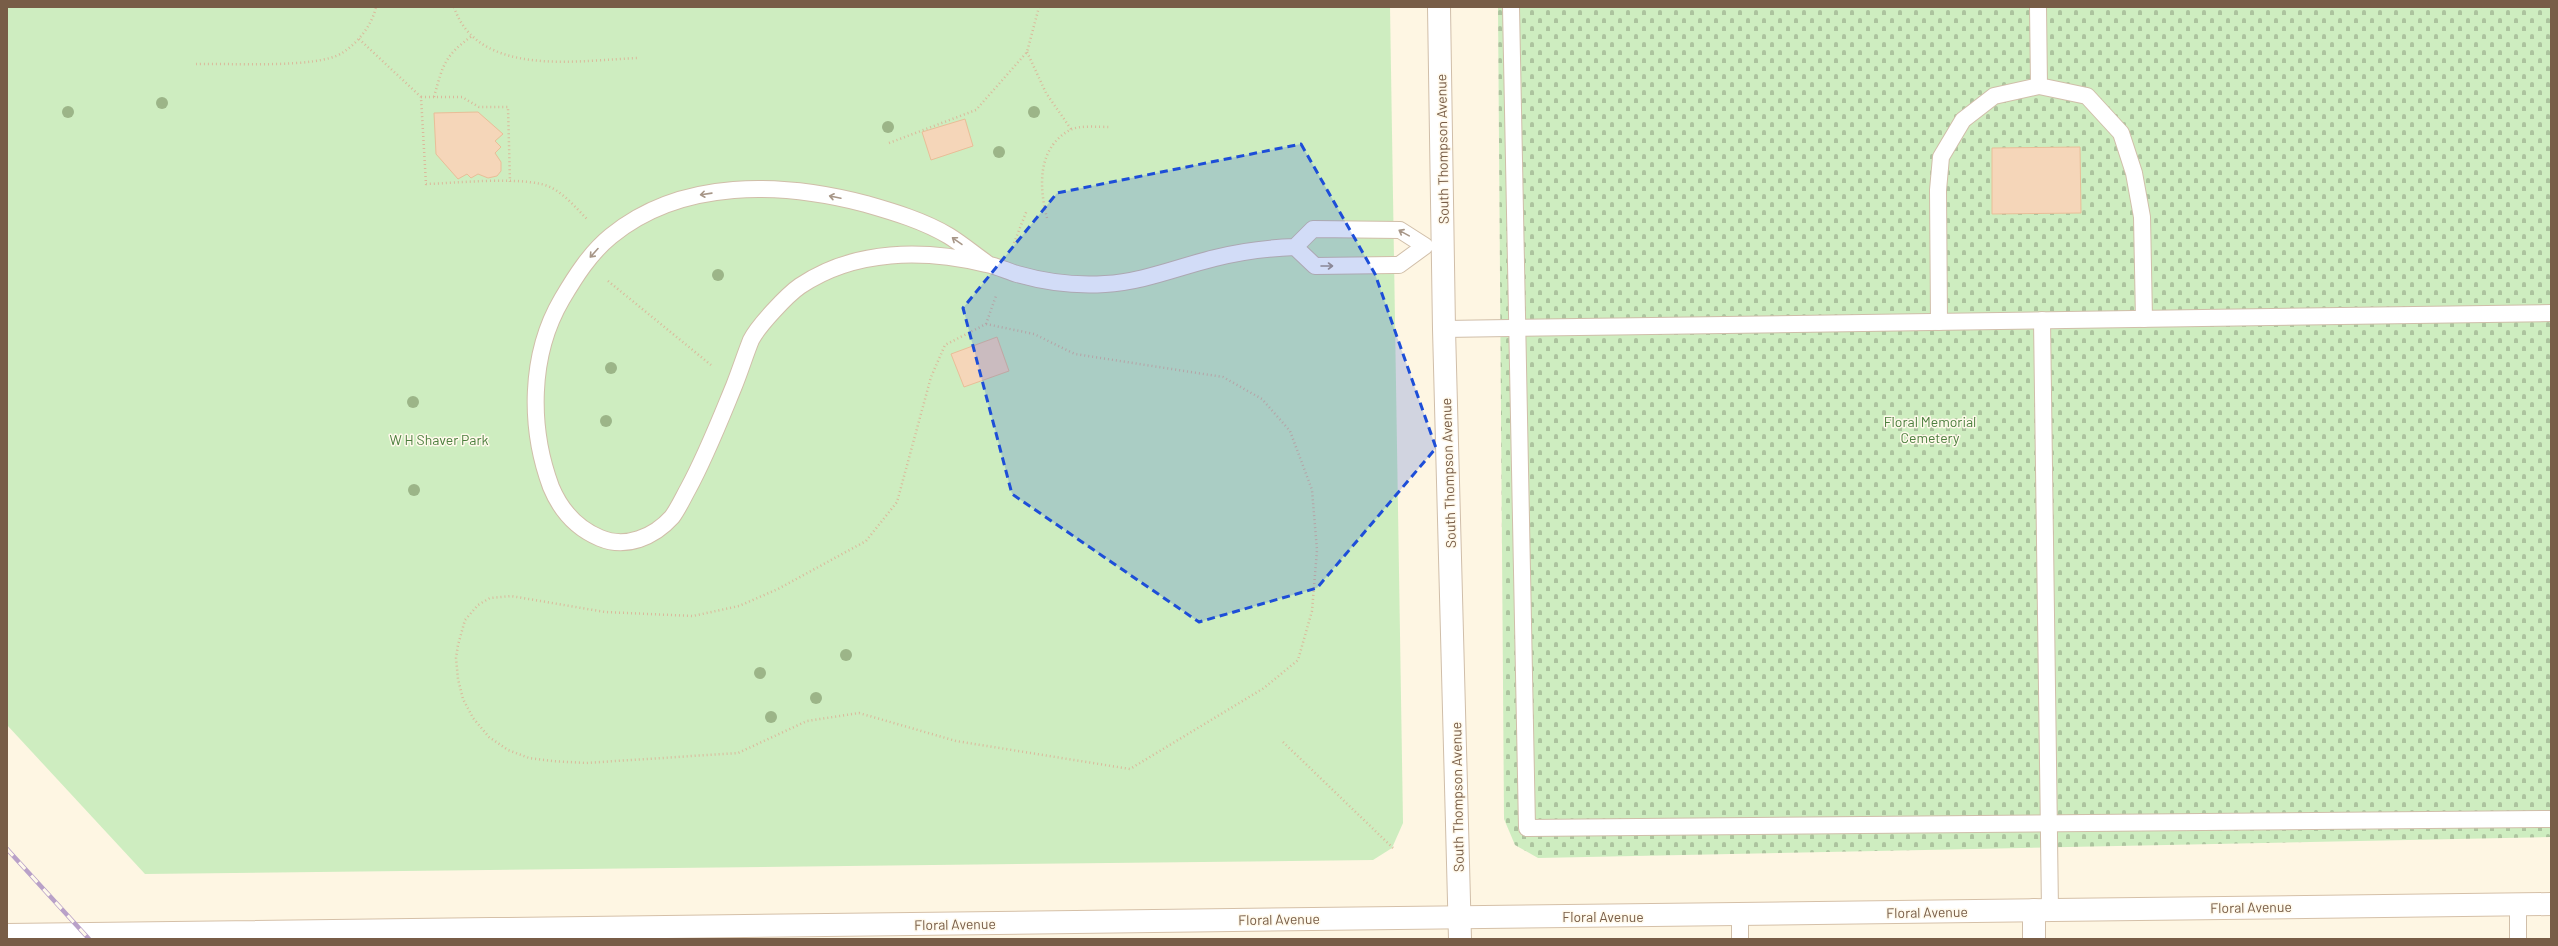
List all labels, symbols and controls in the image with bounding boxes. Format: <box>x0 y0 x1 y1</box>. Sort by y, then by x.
street label: South Thompson Avenue <box>1432 74 1452 224</box>
one-way arrow <box>700 190 713 198</box>
one-way arrow <box>829 192 842 200</box>
one-way arrow <box>1398 229 1410 236</box>
one-way arrow <box>951 237 962 245</box>
one-way arrow <box>590 248 599 258</box>
one-way arrow <box>1320 262 1333 270</box>
street label: South Thompson Avenue <box>1437 398 1459 548</box>
park label: Floral Memorial Cemetery <box>1884 413 1976 446</box>
park label: W H Shaver Park <box>389 431 489 448</box>
street label: South Thompson Avenue <box>1447 722 1467 872</box>
street label: Floral Avenue <box>2210 898 2292 916</box>
street label: Floral Avenue <box>1886 903 1968 921</box>
street label: Floral Avenue <box>1562 908 1644 925</box>
street label: Floral Avenue <box>1238 910 1320 928</box>
street label: Floral Avenue <box>914 915 996 933</box>

